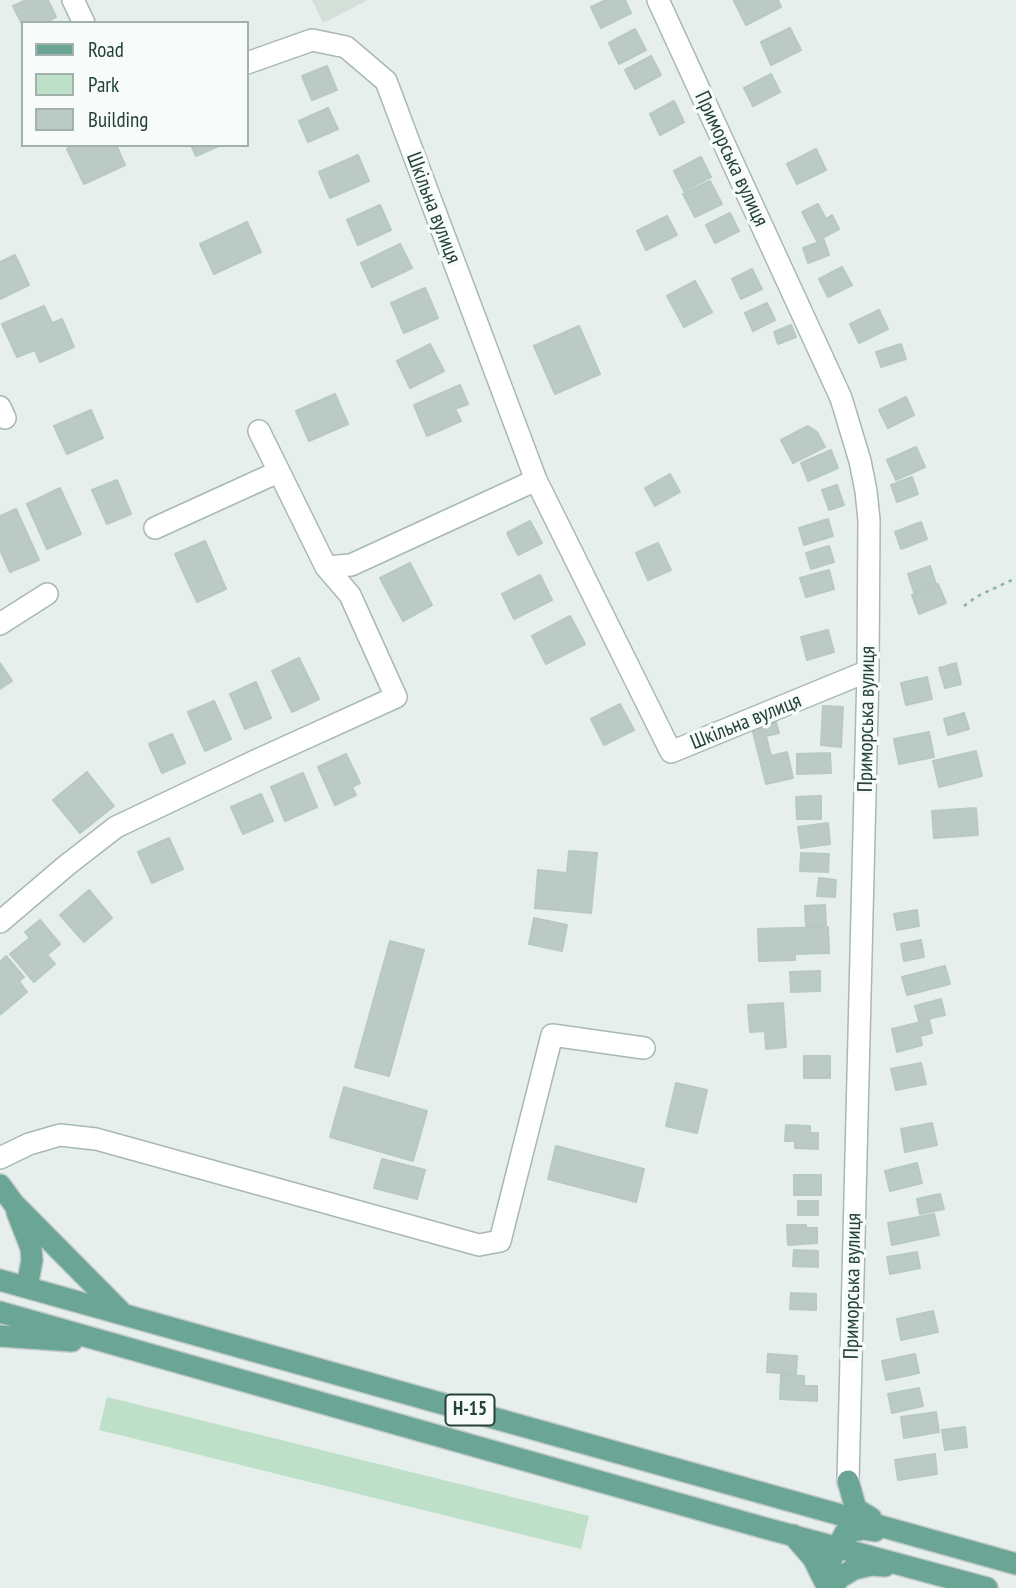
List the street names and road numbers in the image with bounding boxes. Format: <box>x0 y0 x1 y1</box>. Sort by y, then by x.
street label: Приморська вулиця <box>689 87 773 231</box>
street label: Шкільна вулиця <box>400 149 466 267</box>
street label: Приморська вулиця <box>853 646 881 792</box>
street label: Шкільна вулиця <box>687 688 805 756</box>
street label: Приморська вулиця <box>839 1213 867 1359</box>
road number: Н-15 <box>446 1394 494 1426</box>

